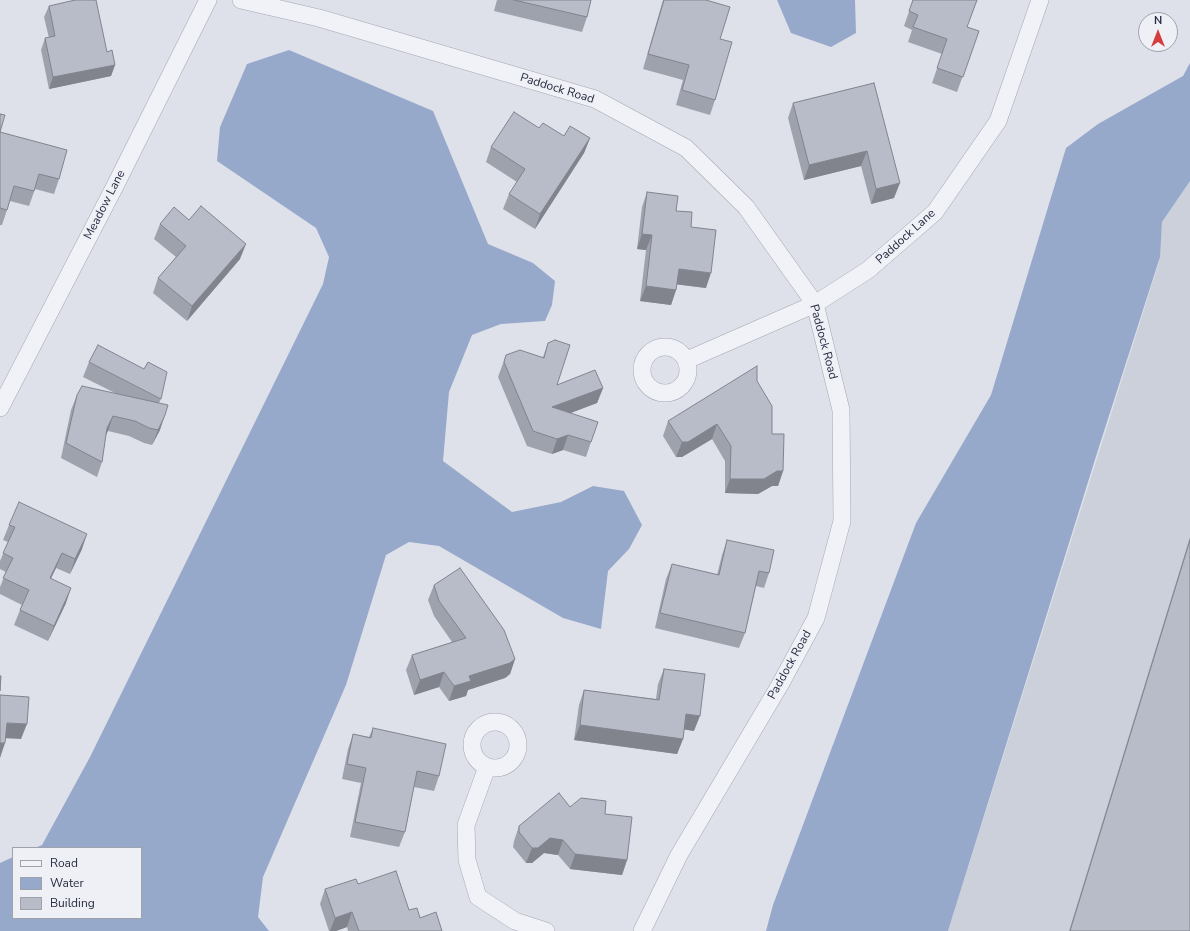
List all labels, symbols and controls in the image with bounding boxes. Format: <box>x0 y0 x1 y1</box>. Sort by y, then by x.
north arrow <box>1138 12 1178 52</box>
text: N <box>1154 13 1162 28</box>
street label: Paddock Road <box>518 71 596 107</box>
street label: Meadow Lane <box>81 168 129 242</box>
street label: Paddock Lane <box>873 207 939 267</box>
street label: Paddock Road <box>806 303 840 381</box>
street label: Paddock Road <box>765 628 815 702</box>
legend <box>12 847 142 919</box>
text: Road <box>50 855 78 871</box>
text: Water <box>50 875 84 891</box>
text: Building <box>50 895 95 911</box>

